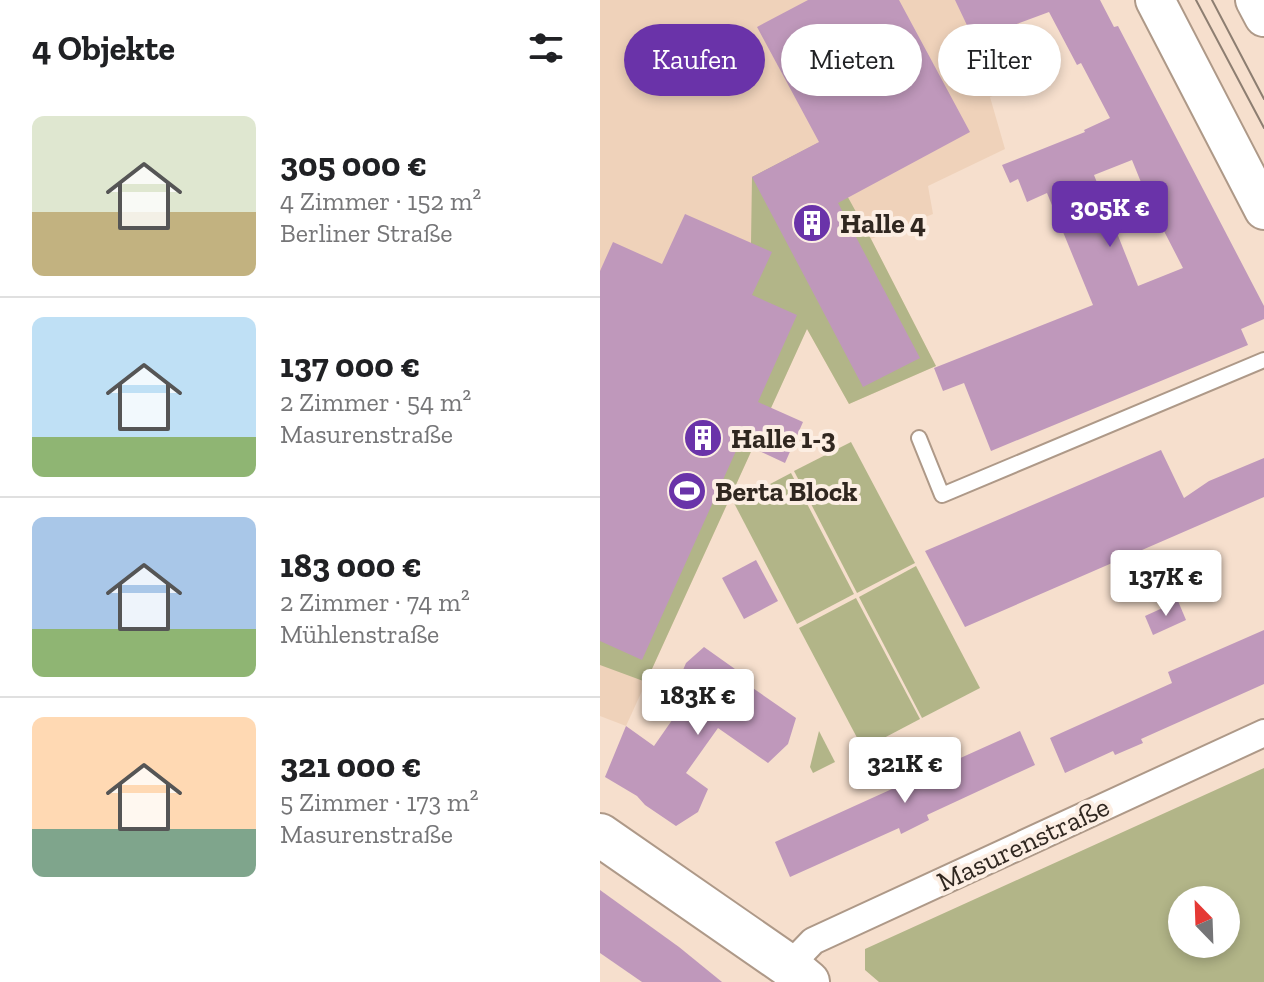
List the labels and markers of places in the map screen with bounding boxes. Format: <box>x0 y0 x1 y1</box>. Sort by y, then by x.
pin: 305K € <box>1045 181 1175 249</box>
building icon: Halle 4 <box>791 202 833 244</box>
place label: Halle 4 <box>840 207 926 240</box>
building icon: Halle 1-3 <box>682 417 724 459</box>
place label: Halle 1-3 <box>731 422 836 455</box>
sports icon: Berta Block <box>666 470 708 512</box>
place label: Berta Block <box>715 475 858 508</box>
pin: 137K € <box>1101 550 1231 618</box>
pin: 183K € <box>633 669 763 737</box>
pin: 321K € <box>840 737 970 805</box>

